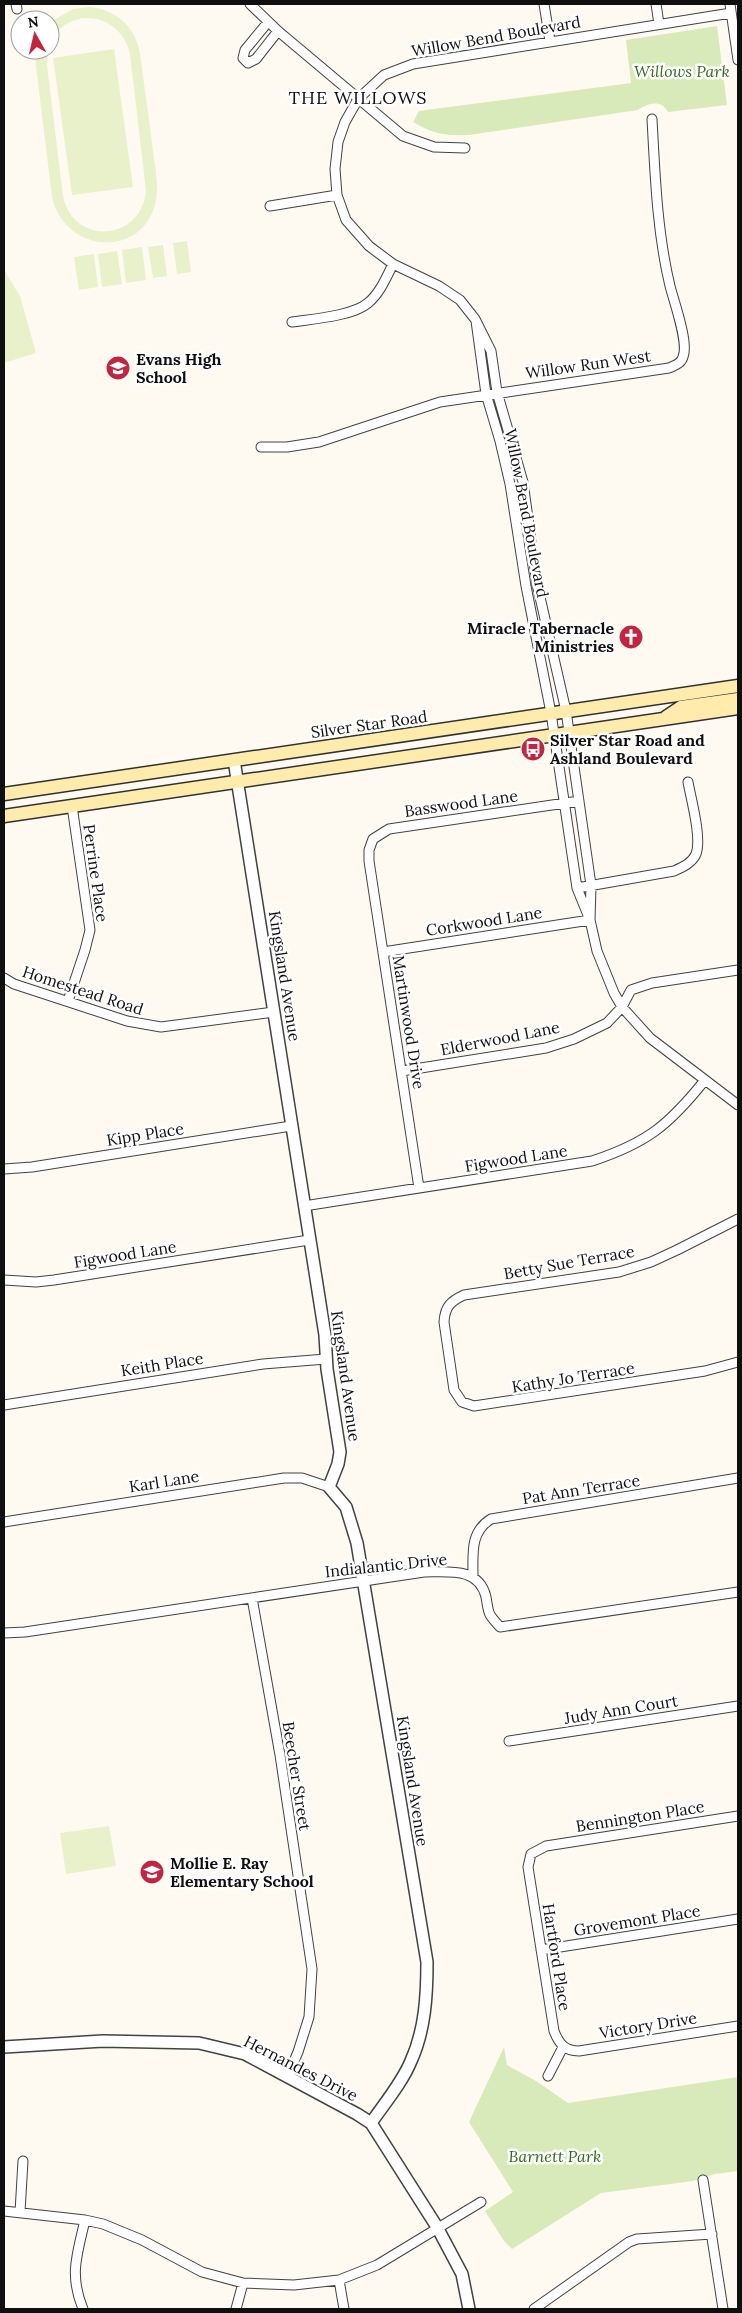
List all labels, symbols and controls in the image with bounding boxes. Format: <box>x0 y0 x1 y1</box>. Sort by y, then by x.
north arrow <box>10 10 60 60</box>
street label: Willow Bend Boulevard <box>410 11 583 61</box>
text: N <box>27 12 40 32</box>
park label: Willows Park <box>634 61 730 81</box>
district label: THE WILLOWS <box>288 86 428 109</box>
street label: Willow Run West <box>524 345 653 383</box>
place label: Evans High School <box>136 349 222 387</box>
school or university icon: Evans High School <box>105 355 131 381</box>
street label: Willow Bend Boulevard <box>501 427 553 600</box>
place label: Miracle Tabernacle Ministries <box>467 618 614 656</box>
church icon: Miracle Tabernacle Ministries <box>618 624 644 650</box>
street label: Silver Star Road <box>310 706 429 742</box>
place label: Silver Star Road and Ashland Boulevard <box>550 730 705 768</box>
bus stop icon: Silver Star Road and Ashland Boulevard <box>520 736 546 762</box>
street label: Basswood Lane <box>403 785 519 821</box>
street label: Perrine Place <box>79 823 113 923</box>
street label: Corkwood Lane <box>424 902 544 940</box>
street label: Kingsland Avenue <box>265 909 305 1043</box>
street label: Martinwood Drive <box>389 954 430 1091</box>
street label: Homestead Road <box>20 961 146 1019</box>
street label: Elderwood Lane <box>439 1017 562 1059</box>
street label: Kipp Place <box>105 1118 185 1150</box>
street label: Figwood Lane <box>463 1140 569 1176</box>
street label: Figwood Lane <box>72 1236 178 1272</box>
street label: Betty Sue Terrace <box>502 1241 636 1283</box>
street label: Kingsland Avenue <box>327 1309 365 1443</box>
street label: Keith Place <box>119 1348 205 1380</box>
street label: Kathy Jo Terrace <box>510 1357 636 1397</box>
street label: Karl Lane <box>127 1466 201 1496</box>
street label: Pat Ann Terrace <box>521 1470 642 1508</box>
street label: Indialantic Drive <box>324 1549 448 1581</box>
street label: Judy Ann Court <box>562 1690 680 1728</box>
street label: Kingsland Avenue <box>393 1714 433 1848</box>
street label: Beecher Street <box>278 1720 316 1833</box>
street label: Bennington Place <box>574 1796 706 1836</box>
place label: Mollie E. Ray Elementary School <box>170 1853 314 1891</box>
school or university icon: Mollie E. Ray Elementary School <box>139 1859 165 1885</box>
street label: Grovemont Place <box>572 1900 702 1940</box>
street label: Hartford Place <box>539 1902 575 2012</box>
street label: Victory Drive <box>597 2007 699 2043</box>
street label: Hernandes Drive <box>241 2031 362 2105</box>
park label: Barnett Park <box>509 2146 601 2166</box>

